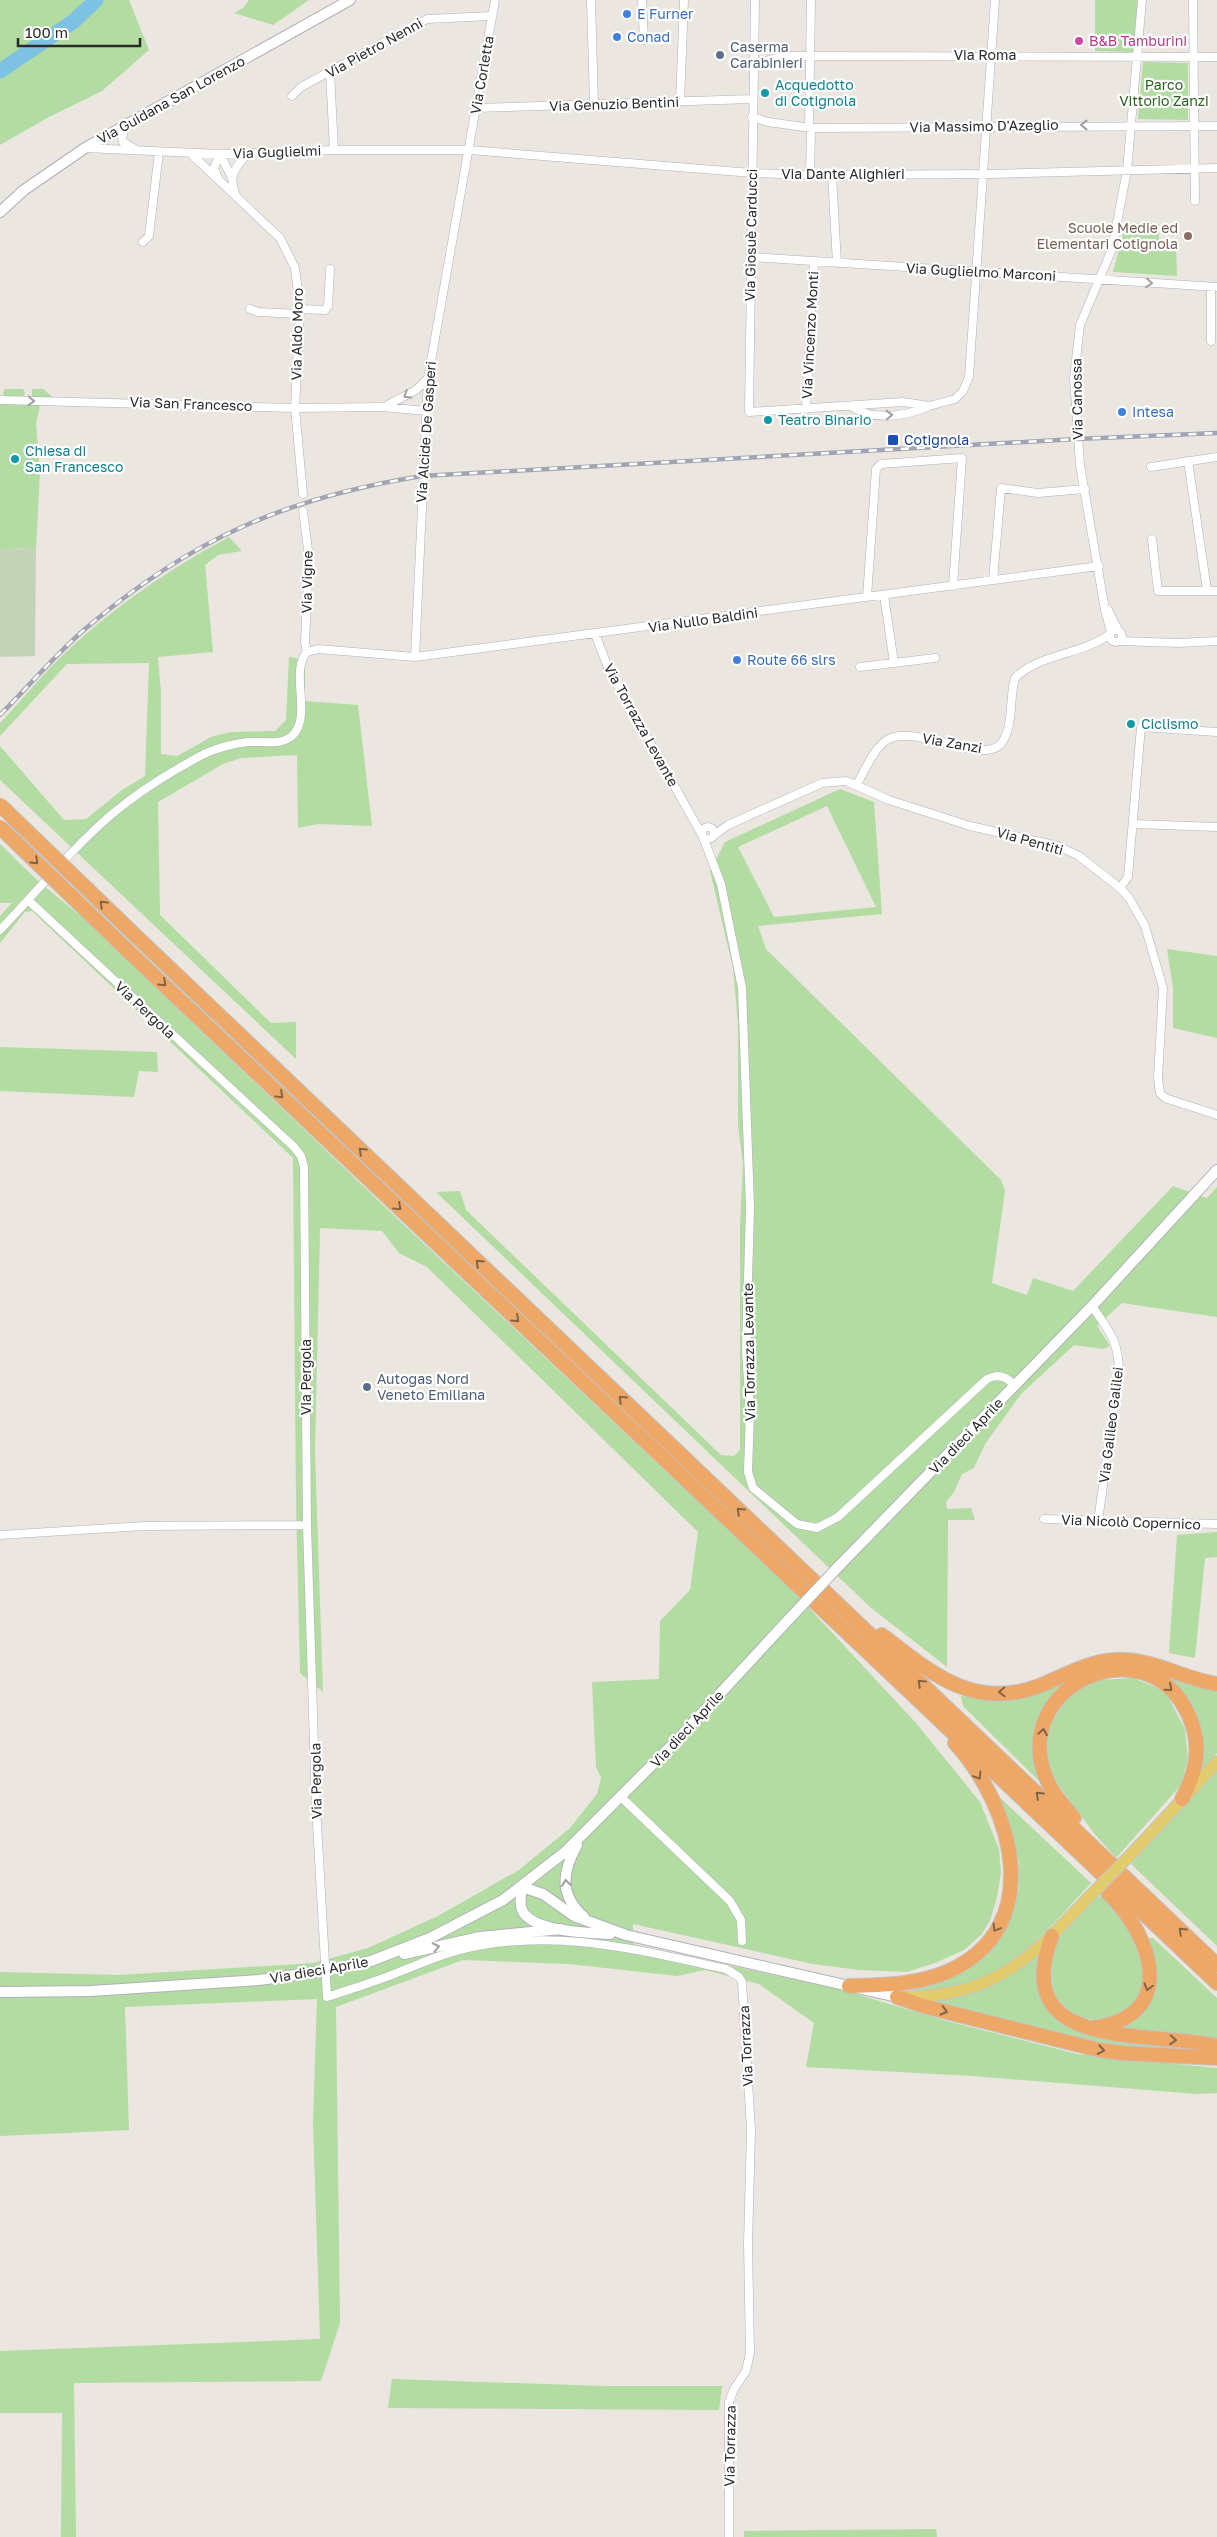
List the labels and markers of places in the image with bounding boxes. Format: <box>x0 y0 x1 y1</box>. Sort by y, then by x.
place label: E Furner <box>637 5 694 22</box>
marker: E Furner <box>621 8 633 20</box>
place label: Conad <box>627 28 670 45</box>
marker: Conad <box>611 31 623 43</box>
place label: B&B Tamburini <box>1089 32 1187 49</box>
marker: B&B Tamburini <box>1073 35 1085 47</box>
place label: Caserma Carabinieri <box>730 38 803 71</box>
marker: Caserma Carabinieri <box>714 49 726 61</box>
place label: Acquedotto di Cotignola <box>775 76 856 109</box>
marker: Acquedotto di Cotignola <box>759 87 771 99</box>
place label: Scuole Medie ed Elementari Cotignola <box>1037 219 1178 252</box>
marker: Scuole Medie ed Elementari Cotignola <box>1182 230 1194 242</box>
place label: Intesa <box>1132 403 1174 420</box>
marker: Intesa <box>1116 406 1128 418</box>
place label: Teatro Binario <box>778 411 871 428</box>
marker: Teatro Binario <box>762 414 774 426</box>
place label: Cotignola <box>904 431 969 448</box>
marker: Cotignola <box>886 433 900 447</box>
place label: Chiesa di San Francesco <box>25 442 123 475</box>
marker: Chiesa di San Francesco <box>9 453 21 465</box>
place label: Route 66 slrs <box>747 651 836 668</box>
marker: Route 66 slrs <box>731 654 743 666</box>
place label: Ciclismo <box>1141 715 1198 732</box>
marker: Ciclismo <box>1125 718 1137 730</box>
place label: Autogas Nord Veneto Emiliana <box>377 1370 485 1403</box>
marker: Autogas Nord Veneto Emiliana <box>361 1381 373 1393</box>

